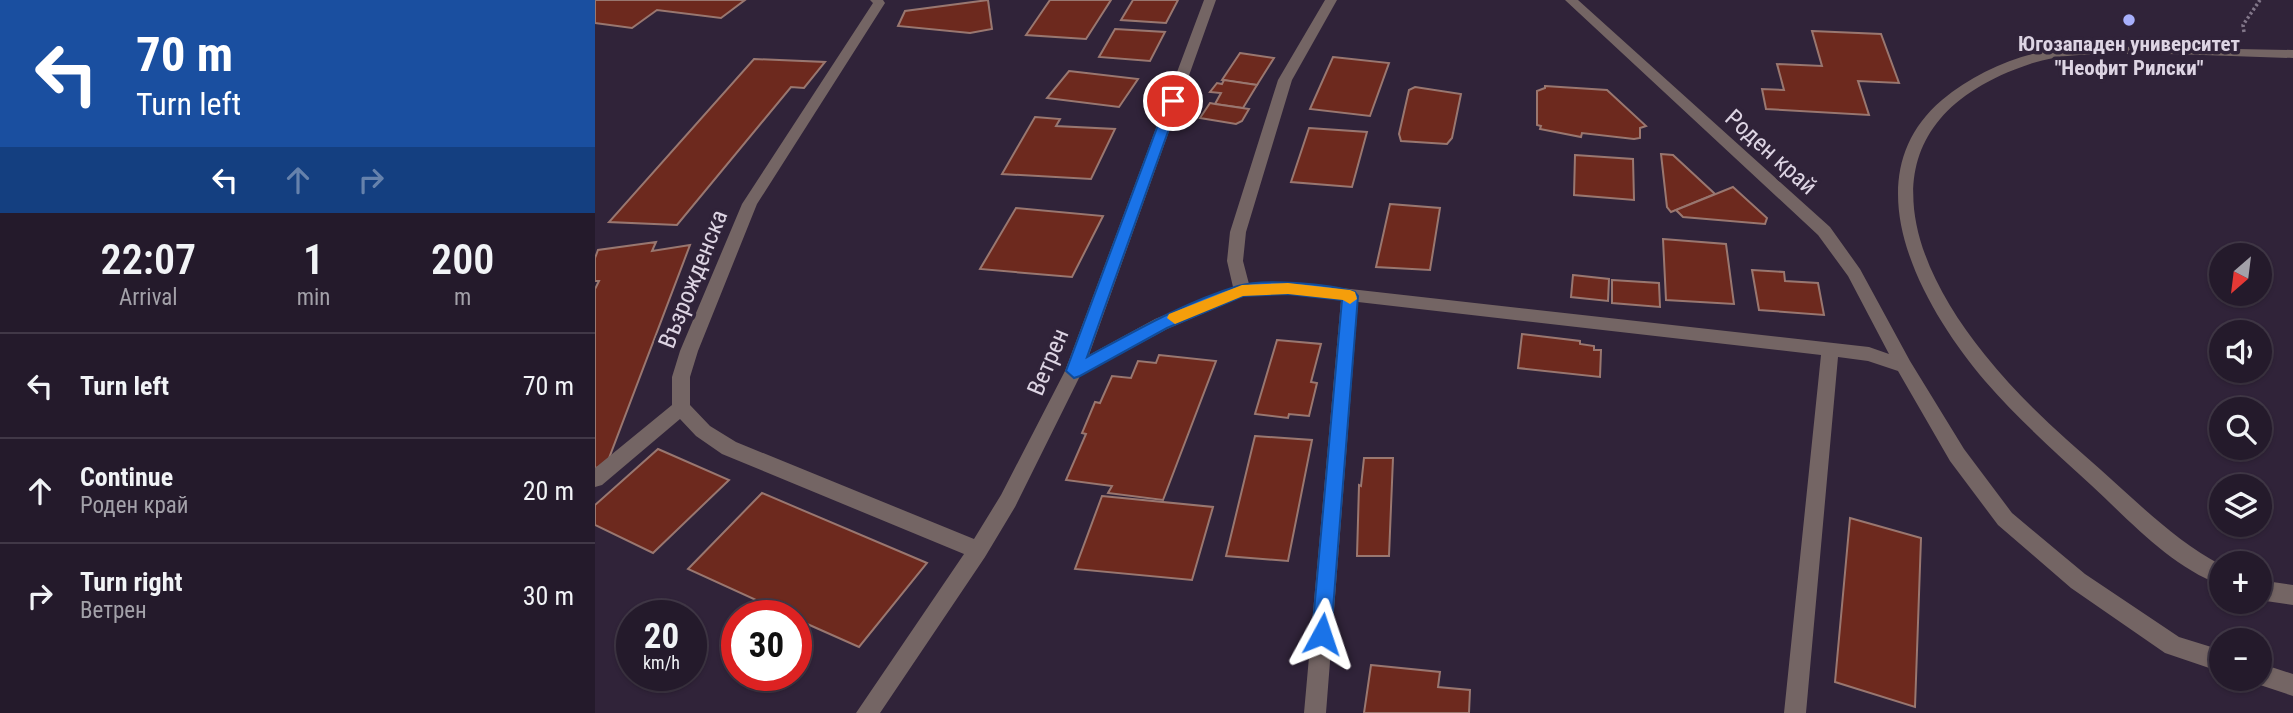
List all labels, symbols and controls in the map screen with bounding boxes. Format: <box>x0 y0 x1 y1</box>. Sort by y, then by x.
marker: Югозападен университет "Неофит Рилски" <box>2121 12 2137 28</box>
text: 70 m <box>136 26 233 83</box>
icon: left <box>21 28 112 119</box>
place label: Югозападен университет "Неофит Рилски" <box>2018 32 2240 80</box>
pin <box>1143 71 1203 131</box>
icon: arrive <box>1154 82 1192 120</box>
text: Turn left <box>136 85 241 123</box>
street label: Роден край <box>1720 104 1822 200</box>
icon: left <box>206 161 244 199</box>
icon: ahead <box>279 161 317 199</box>
icon: right <box>352 161 390 199</box>
street label: Възрожденска <box>653 206 733 352</box>
text: 22:07 <box>101 235 196 284</box>
text: 1 <box>303 235 324 284</box>
text: 200 <box>431 235 494 284</box>
north arrow <box>2209 243 2271 306</box>
map controls <box>2209 243 2272 691</box>
text: Arrival <box>119 284 178 311</box>
text: min <box>297 284 330 311</box>
text: m <box>454 284 471 311</box>
button: sound <box>2209 320 2272 383</box>
street label: Ветрен <box>1021 324 1075 400</box>
icon: left <box>21 367 59 405</box>
text: Turn left <box>80 371 169 401</box>
text: 70 m <box>523 371 574 401</box>
button: search <box>2209 397 2272 460</box>
text: Continue <box>80 462 173 492</box>
icon: ahead <box>21 472 59 510</box>
button: layers <box>2209 474 2272 537</box>
text: 20 m <box>523 476 574 506</box>
text: Роден край <box>80 492 189 519</box>
button: + <box>2209 551 2272 614</box>
text: Turn right <box>80 567 182 597</box>
icon: right <box>21 577 59 615</box>
text: 30 m <box>523 581 574 611</box>
text: Ветрен <box>80 597 147 624</box>
position arrow <box>1285 597 1359 671</box>
speed limit sign: 30 <box>721 600 812 691</box>
text: 20 <box>644 616 679 657</box>
button: − <box>2209 628 2272 691</box>
text: km/h <box>643 652 680 673</box>

